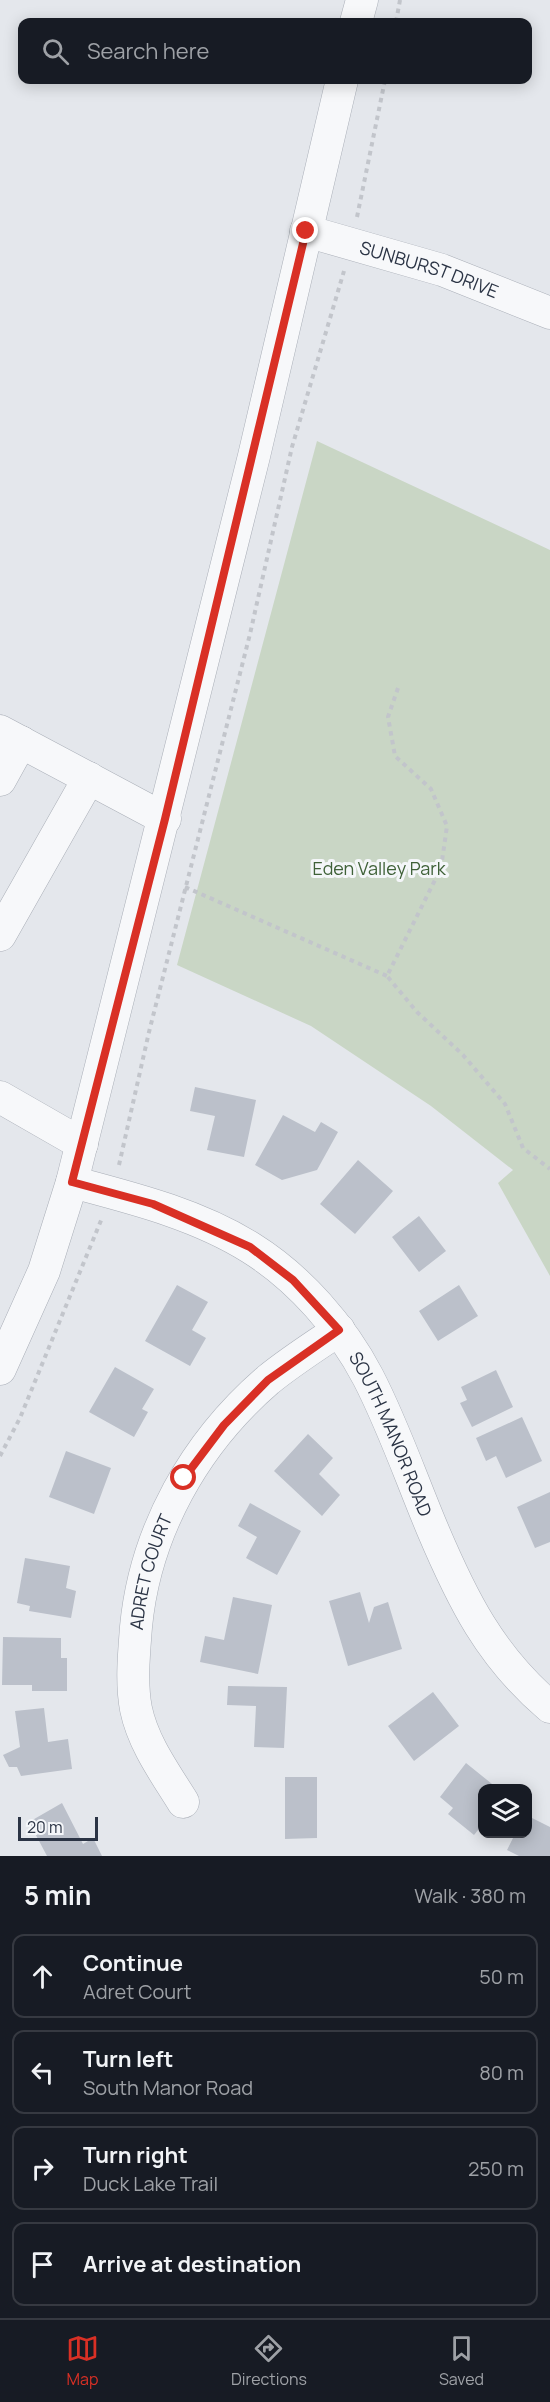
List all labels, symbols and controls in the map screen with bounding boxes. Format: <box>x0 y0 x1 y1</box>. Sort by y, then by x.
search box <box>18 18 532 84</box>
icon: search <box>39 35 72 68</box>
text: Search here <box>87 36 209 66</box>
route end <box>292 217 318 243</box>
street label: SUNBURST DRIVE <box>357 235 502 303</box>
park label: Eden Valley Park <box>312 856 447 880</box>
street label: SOUTH MANOR ROAD <box>344 1347 438 1520</box>
route start <box>170 1464 196 1490</box>
street label: ADRET COURT <box>124 1510 177 1631</box>
map controls <box>478 1784 532 1838</box>
button: layers <box>478 1784 532 1838</box>
scale bar <box>18 1814 98 1842</box>
text: 20 m <box>27 1816 63 1838</box>
text: 5 min <box>24 1877 91 1913</box>
text: Walk · 380 m <box>414 1882 526 1909</box>
text: Continue <box>83 1948 183 1978</box>
icon: ahead <box>26 1960 59 1993</box>
text: 50 m <box>479 1963 524 1990</box>
text: Adret Court <box>83 1978 191 2005</box>
text: Turn left <box>83 2044 173 2074</box>
icon: left <box>26 2056 59 2089</box>
text: 80 m <box>479 2059 524 2086</box>
text: South Manor Road <box>83 2074 253 2101</box>
text: Turn right <box>83 2140 188 2170</box>
icon: right <box>26 2152 59 2185</box>
text: 250 m <box>468 2155 524 2182</box>
text: Duck Lake Trail <box>83 2170 218 2197</box>
icon: arrive <box>26 2248 59 2281</box>
text: Arrive at destination <box>83 2249 301 2279</box>
tab: Map <box>66 2332 99 2390</box>
tab: Directions <box>231 2332 307 2390</box>
tab: Saved <box>439 2332 484 2390</box>

